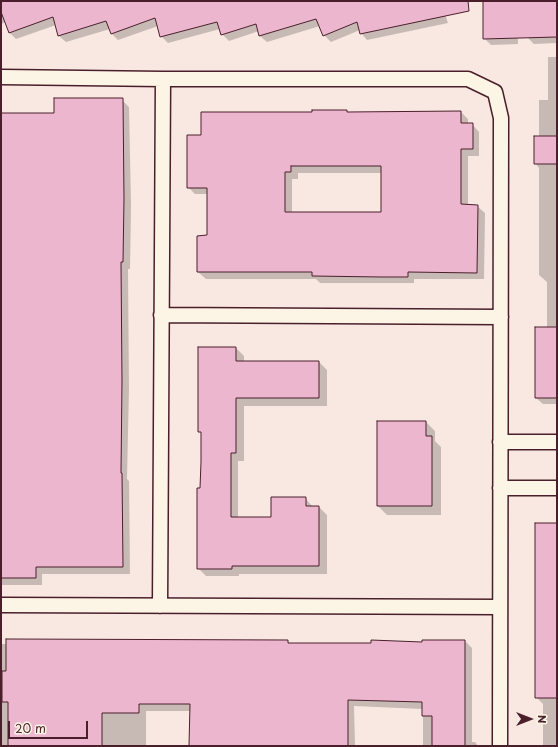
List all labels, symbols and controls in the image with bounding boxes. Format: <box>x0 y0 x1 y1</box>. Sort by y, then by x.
north arrow <box>510 699 550 739</box>
scale bar <box>10 713 90 739</box>
text: N <box>534 715 551 723</box>
text: 20 m <box>15 719 46 737</box>

